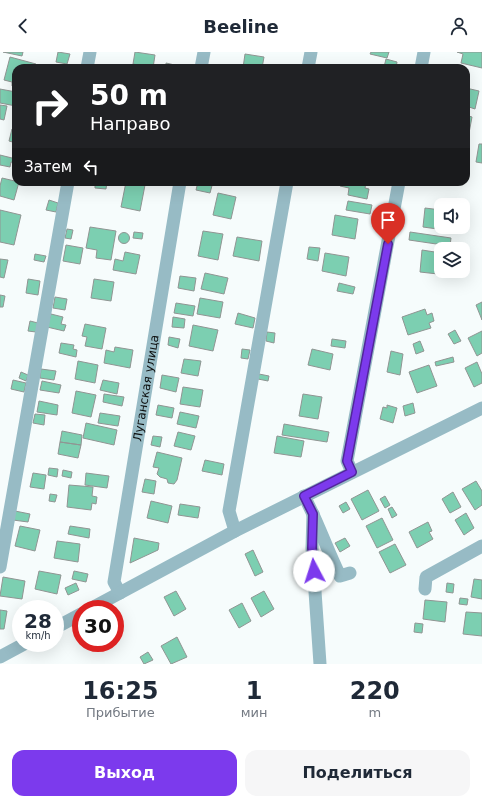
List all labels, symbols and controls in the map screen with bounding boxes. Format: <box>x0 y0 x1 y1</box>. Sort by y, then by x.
icon: back <box>12 15 34 37</box>
icon: person <box>448 15 470 37</box>
text: Beeline <box>203 16 279 37</box>
text: 50 m <box>90 79 168 112</box>
icon: right <box>24 80 76 132</box>
text: Направо <box>90 113 170 134</box>
icon: left <box>80 156 102 178</box>
text: Затем <box>24 158 72 176</box>
map controls <box>434 198 470 278</box>
button: sound <box>434 198 470 234</box>
pin <box>371 203 405 244</box>
icon: arrive <box>377 209 399 231</box>
button: layers <box>434 242 470 278</box>
street label: Луганская улица <box>130 334 162 443</box>
position arrow <box>293 550 335 592</box>
speed limit sign: 30 <box>72 600 124 652</box>
text: 28 <box>24 609 52 633</box>
text: km/h <box>25 630 51 641</box>
text: 16:25 <box>82 677 159 705</box>
text: 1 <box>246 677 262 705</box>
text: 220 <box>350 677 400 705</box>
text: Прибытие <box>86 705 155 720</box>
text: мин <box>241 705 268 720</box>
text: m <box>368 705 381 720</box>
button: Выход <box>12 750 237 796</box>
button: Поделиться <box>245 750 470 796</box>

